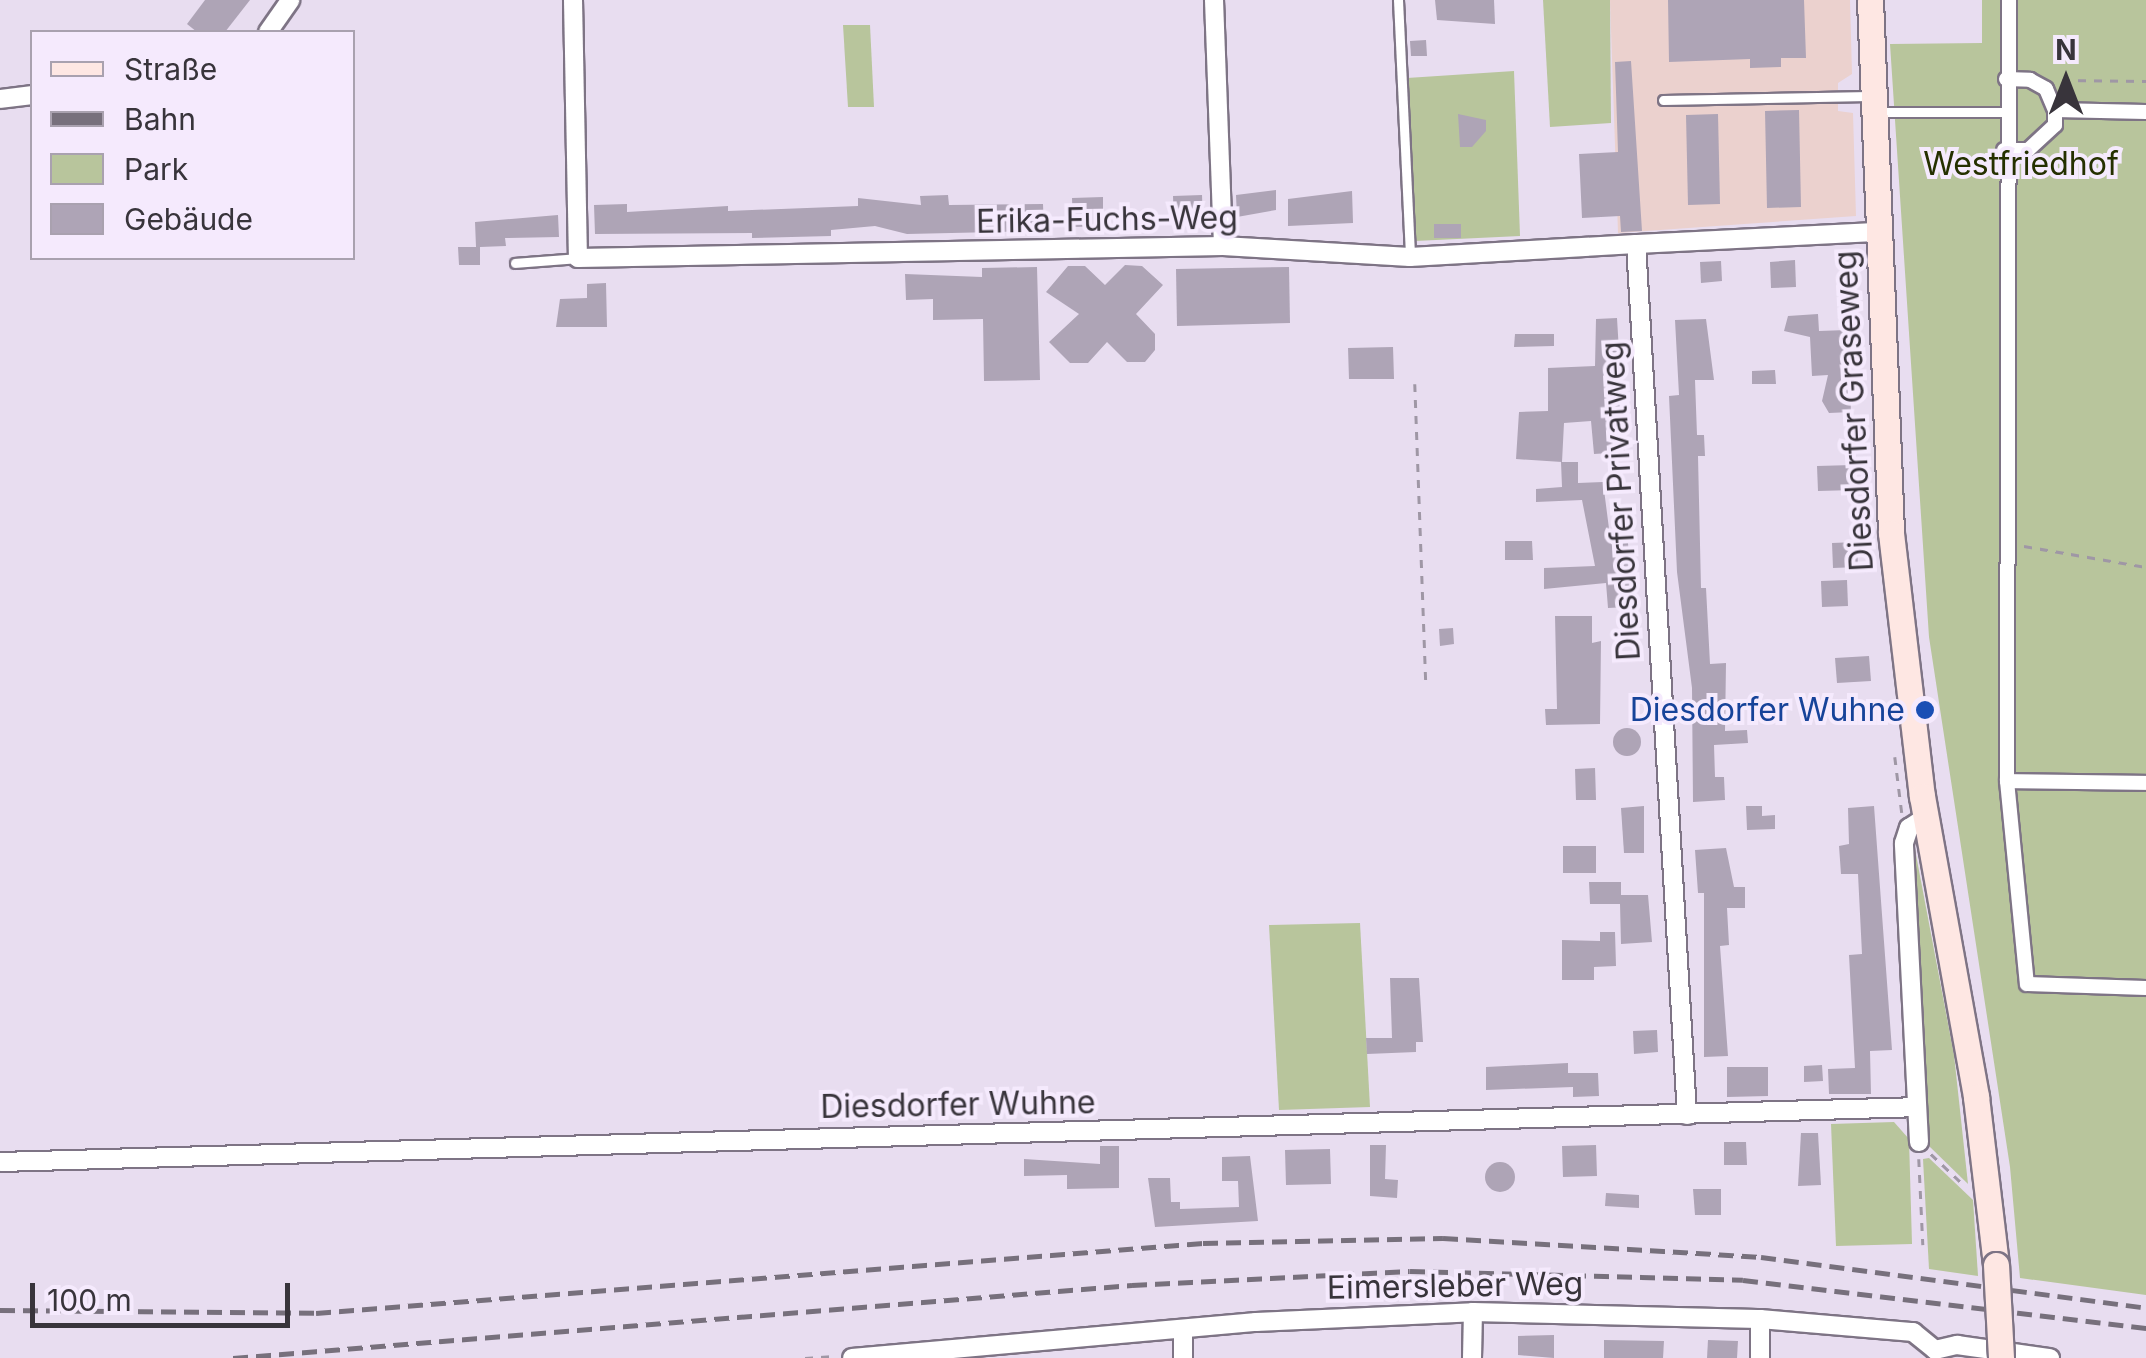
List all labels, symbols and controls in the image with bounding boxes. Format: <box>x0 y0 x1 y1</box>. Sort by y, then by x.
legend <box>30 30 355 260</box>
north arrow <box>2016 30 2116 130</box>
text: N <box>2055 33 2077 67</box>
text: Straße <box>124 51 217 87</box>
text: Bahn <box>124 101 196 137</box>
park label: Westfriedhof <box>1923 145 2119 183</box>
text: Park <box>124 151 188 187</box>
street label: Erika-Fuchs-Weg <box>976 199 1238 241</box>
text: Gebäude <box>124 201 253 237</box>
street label: Diesdorfer Graseweg <box>1826 250 1882 572</box>
street label: Diesdorfer Privatweg <box>1593 340 1649 662</box>
place label: Diesdorfer Wuhne <box>1630 691 1905 729</box>
marker: Diesdorfer Wuhne <box>1914 699 1936 721</box>
street label: Diesdorfer Wuhne <box>820 1083 1096 1127</box>
scale bar <box>35 1263 295 1325</box>
street label: Eimersleber Weg <box>1326 1265 1584 1307</box>
text: 100 m <box>47 1282 132 1318</box>

